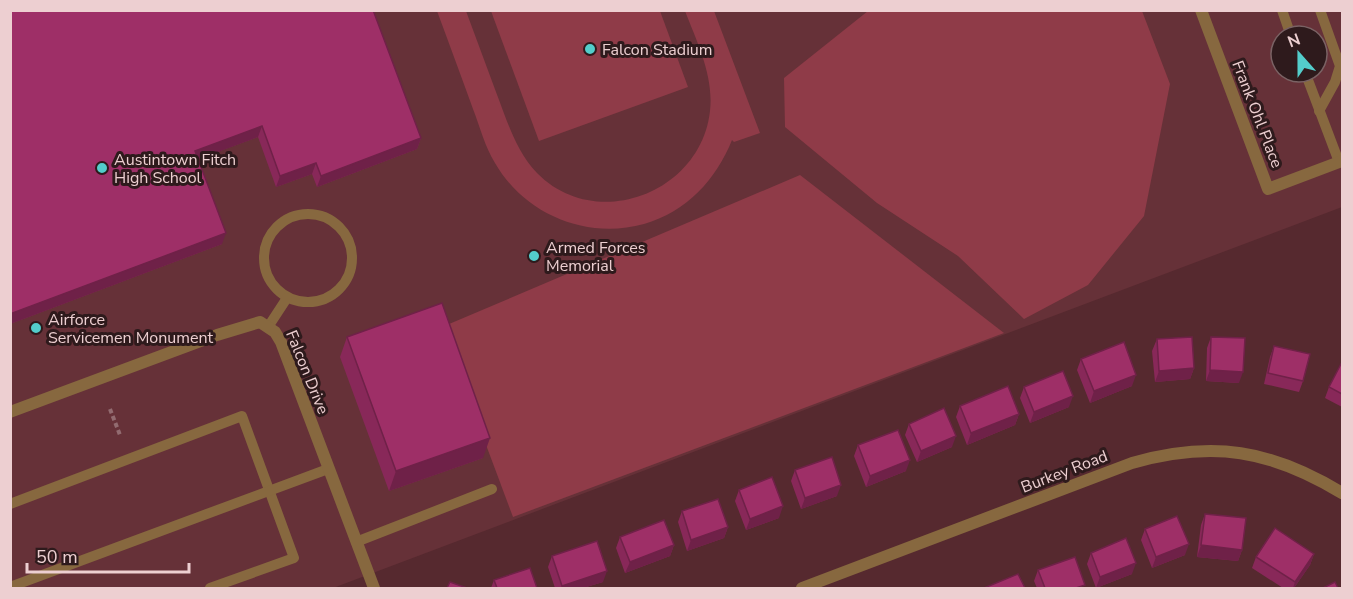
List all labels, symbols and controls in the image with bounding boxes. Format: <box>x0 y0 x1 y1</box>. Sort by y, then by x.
north arrow <box>1269 24 1329 84</box>
text: N <box>1284 29 1304 53</box>
place label: Falcon Stadium <box>602 39 713 61</box>
marker: Falcon Stadium <box>583 42 597 56</box>
street label: Frank Ohl Place <box>1227 58 1288 171</box>
place label: Austintown Fitch High School <box>114 149 236 189</box>
marker: Austintown Fitch High School <box>95 161 109 175</box>
place label: Armed Forces Memorial <box>546 237 645 277</box>
marker: Armed Forces Memorial <box>527 249 541 263</box>
place label: Airforce Servicemen Monument <box>48 309 214 349</box>
marker: Airforce Servicemen Monument <box>29 321 43 335</box>
street label: Falcon Drive <box>280 327 334 418</box>
street label: Burkey Road <box>1018 445 1111 499</box>
scale bar <box>27 536 189 574</box>
text: 50 m <box>36 545 78 569</box>

